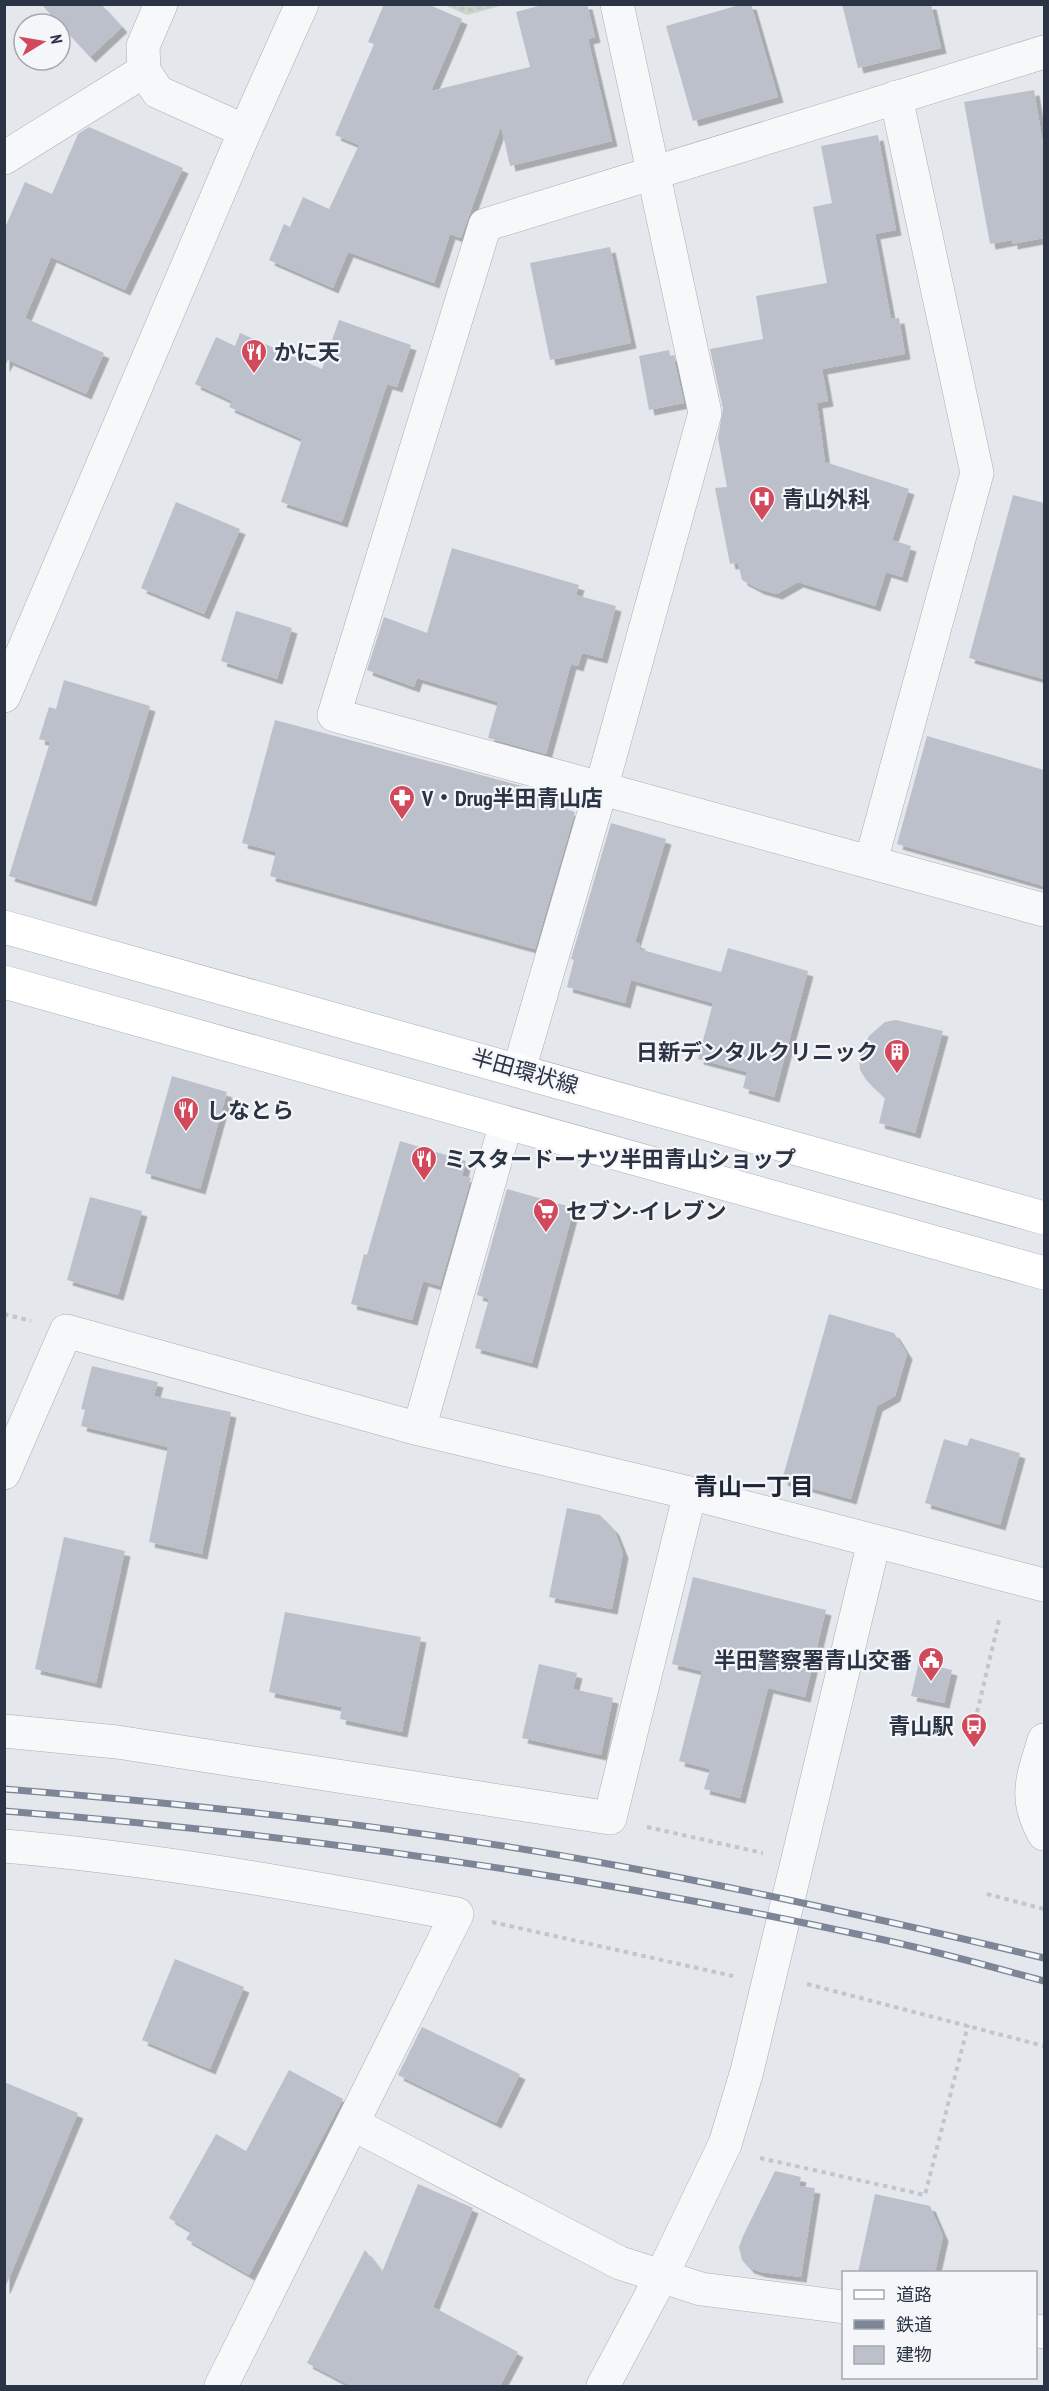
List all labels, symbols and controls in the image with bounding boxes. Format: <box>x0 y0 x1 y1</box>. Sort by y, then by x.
north arrow <box>12 12 72 72</box>
text: N <box>46 33 67 45</box>
restaurant icon: かに天 <box>239 337 269 375</box>
place label: かに天 <box>274 338 340 366</box>
hospital icon: 青山外科 <box>747 484 777 522</box>
place label: 青山外科 <box>782 485 870 513</box>
pharmacy icon: V・Drug半田青山店 <box>387 783 417 821</box>
place label: V・Drug半田青山店 <box>421 784 603 812</box>
building icon: 日新デンタルクリニック <box>882 1037 912 1075</box>
place label: 日新デンタルクリニック <box>636 1038 878 1066</box>
street label: 半田環状線 <box>468 1042 582 1100</box>
restaurant icon: しなとら <box>171 1095 201 1133</box>
place label: しなとら <box>206 1096 294 1124</box>
restaurant icon: ミスタードーナツ半田青山ショップ <box>409 1144 439 1182</box>
place label: ミスタードーナツ半田青山ショップ <box>444 1145 796 1173</box>
supermarket icon: セブン-イレブン <box>531 1196 561 1234</box>
place label: セブン-イレブン <box>566 1197 727 1225</box>
district label: 青山一丁目 <box>694 1471 814 1502</box>
public building icon: 半田警察署青山交番 <box>916 1645 946 1683</box>
place label: 半田警察署青山交番 <box>714 1646 912 1674</box>
bus stop icon: 青山駅 <box>959 1711 989 1749</box>
place label: 青山駅 <box>888 1712 954 1740</box>
legend <box>842 2271 1037 2379</box>
text: 道路 <box>896 2283 932 2306</box>
text: 鉄道 <box>896 2313 932 2336</box>
text: 建物 <box>896 2343 932 2366</box>

